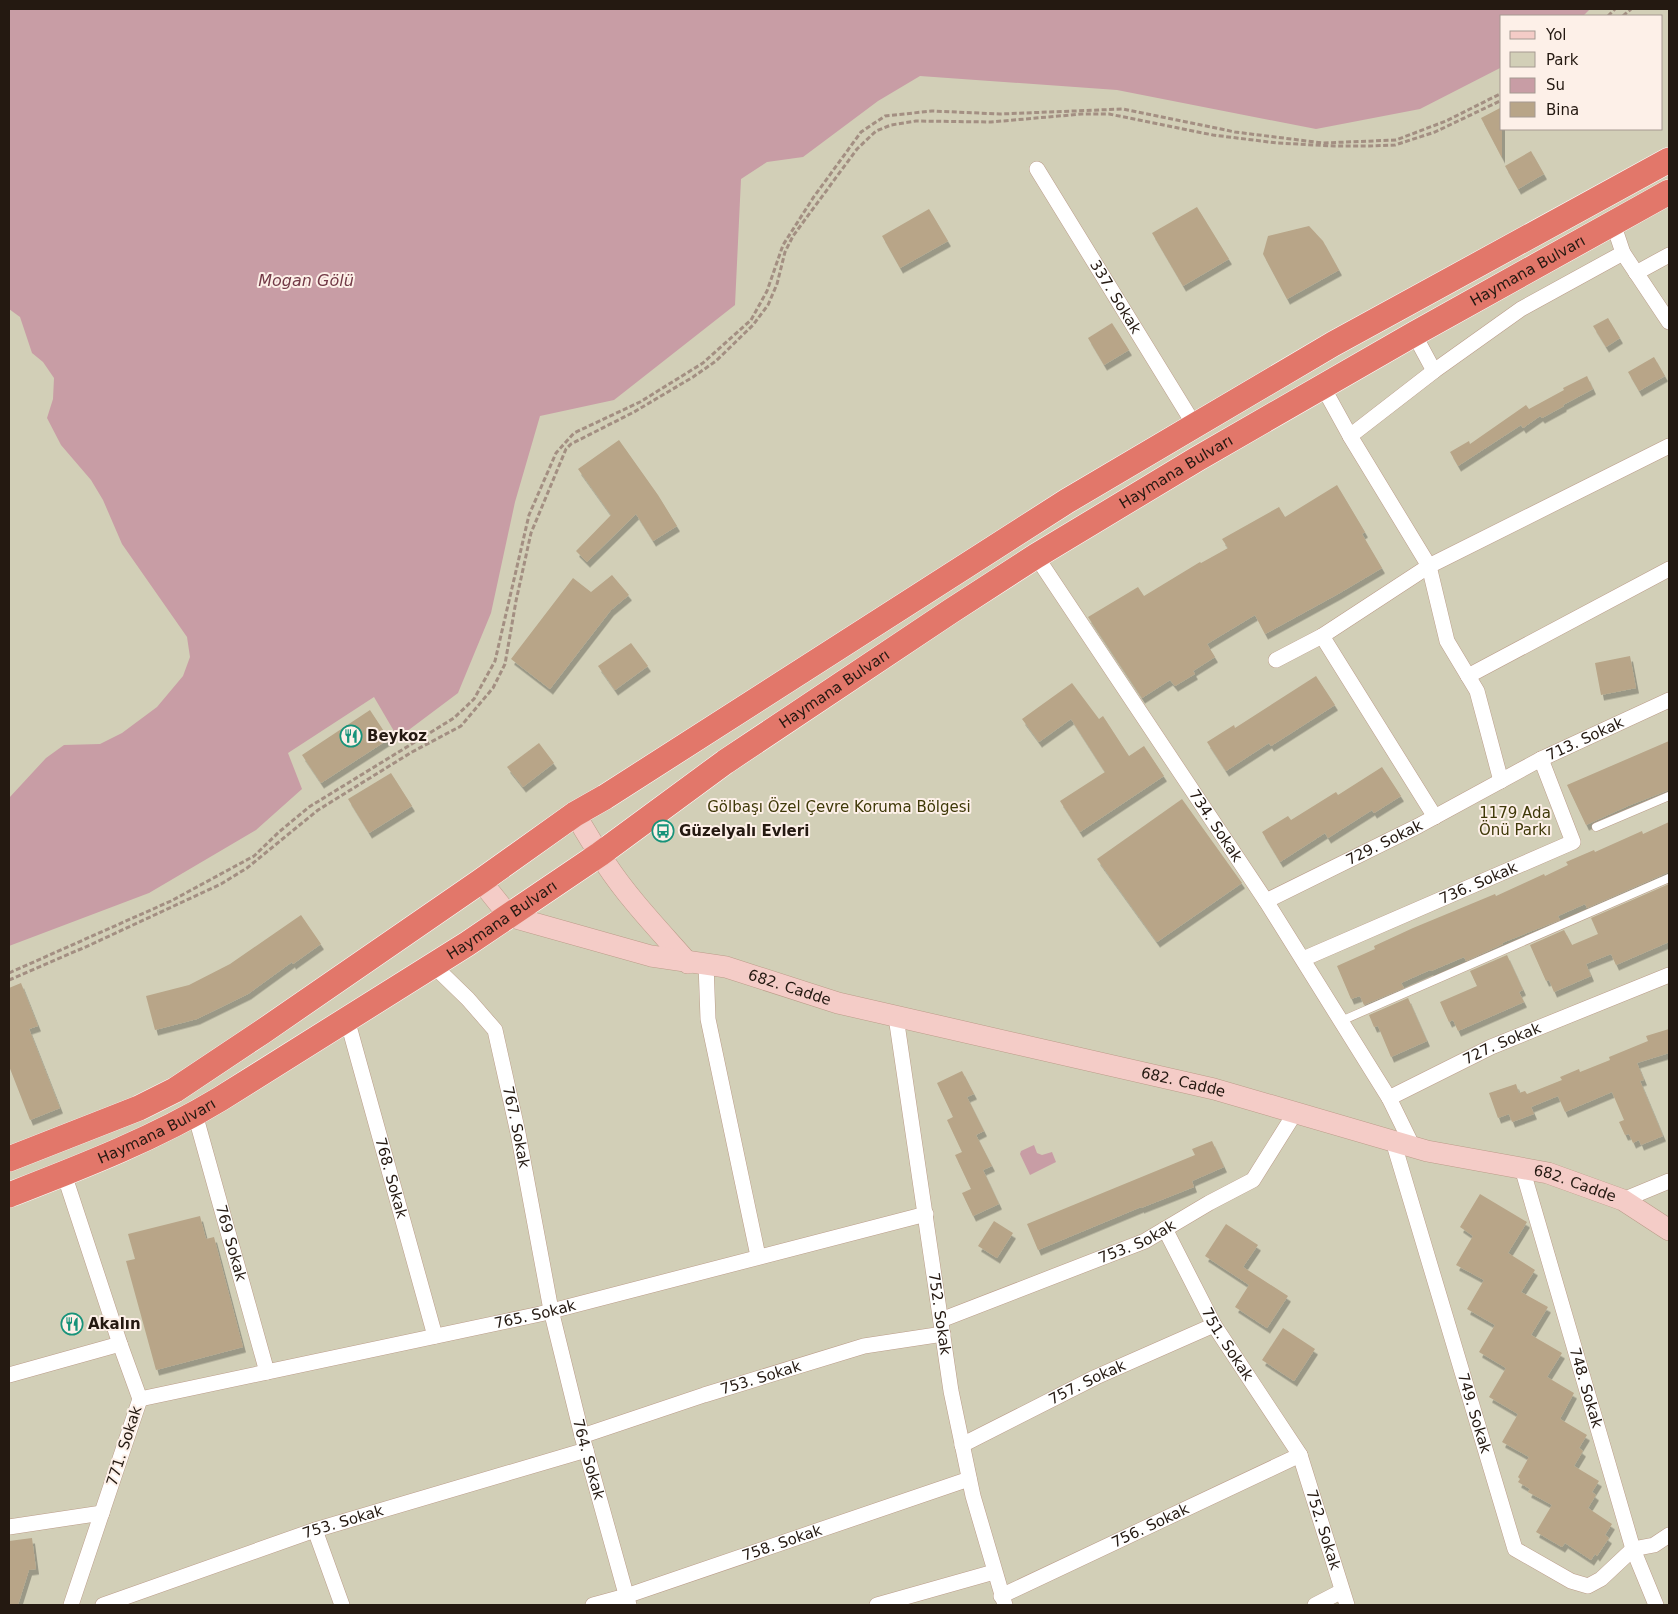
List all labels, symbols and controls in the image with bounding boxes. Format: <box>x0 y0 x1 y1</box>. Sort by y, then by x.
legend <box>1500 15 1663 130</box>
text: Yol <box>1545 26 1567 44</box>
text: Park <box>1546 51 1579 69</box>
text: Su <box>1546 76 1565 94</box>
text: Bina <box>1546 101 1579 119</box>
street label: Haymana Bulvarı <box>1467 231 1588 310</box>
street label: 337. Sokak <box>1086 257 1145 337</box>
water label: Mogan Gölü <box>258 271 354 290</box>
street label: Haymana Bulvarı <box>1116 431 1236 513</box>
street label: Haymana Bulvarı <box>776 646 893 732</box>
street label: 713. Sokak <box>1543 713 1627 764</box>
restaurant icon: Beykoz <box>339 724 363 748</box>
place label: Beykoz <box>367 727 427 745</box>
street label: 734. Sokak <box>1185 786 1246 865</box>
park label: Gölbaşı Özel Çevre Koruma Bölgesi <box>707 797 971 816</box>
park label: 1179 Ada Önü Parkı <box>1479 804 1551 839</box>
street label: 729. Sokak <box>1343 816 1426 869</box>
bus stop icon: Güzelyalı Evleri <box>651 819 675 843</box>
place label: Güzelyalı Evleri <box>679 822 809 840</box>
street label: 736. Sokak <box>1436 858 1520 908</box>
street label: Haymana Bulvarı <box>443 877 561 963</box>
street label: 682. Cadde <box>746 966 833 1009</box>
street label: 727. Sokak <box>1460 1019 1544 1069</box>
street label: 682. Cadde <box>1139 1064 1228 1101</box>
street label: 767. Sokak <box>499 1085 533 1170</box>
street label: Haymana Bulvarı <box>95 1095 219 1168</box>
street label: 768. Sokak <box>371 1135 411 1221</box>
street label: 682. Cadde <box>1532 1162 1619 1206</box>
street label: 769 Sokak <box>212 1203 250 1284</box>
street label: 753. Sokak <box>1096 1216 1179 1267</box>
street label: 752. Sokak <box>925 1271 955 1357</box>
street label: 765. Sokak <box>493 1296 578 1332</box>
street label: 751. Sokak <box>1198 1305 1257 1384</box>
restaurant icon: Akalın <box>60 1312 84 1336</box>
place label: Akalın <box>88 1315 141 1333</box>
street label: 748. Sokak <box>1566 1345 1606 1431</box>
street label: 757. Sokak <box>1046 1356 1129 1409</box>
street label: 753. Sokak <box>718 1357 803 1398</box>
street label: 749. Sokak <box>1454 1371 1495 1456</box>
street label: 771. Sokak <box>103 1403 146 1488</box>
street label: 764. Sokak <box>569 1417 608 1502</box>
street label: 752. Sokak <box>1302 1487 1345 1572</box>
street label: 756. Sokak <box>1109 1500 1192 1552</box>
street label: 753. Sokak <box>300 1501 386 1543</box>
street label: 758. Sokak <box>740 1521 825 1565</box>

